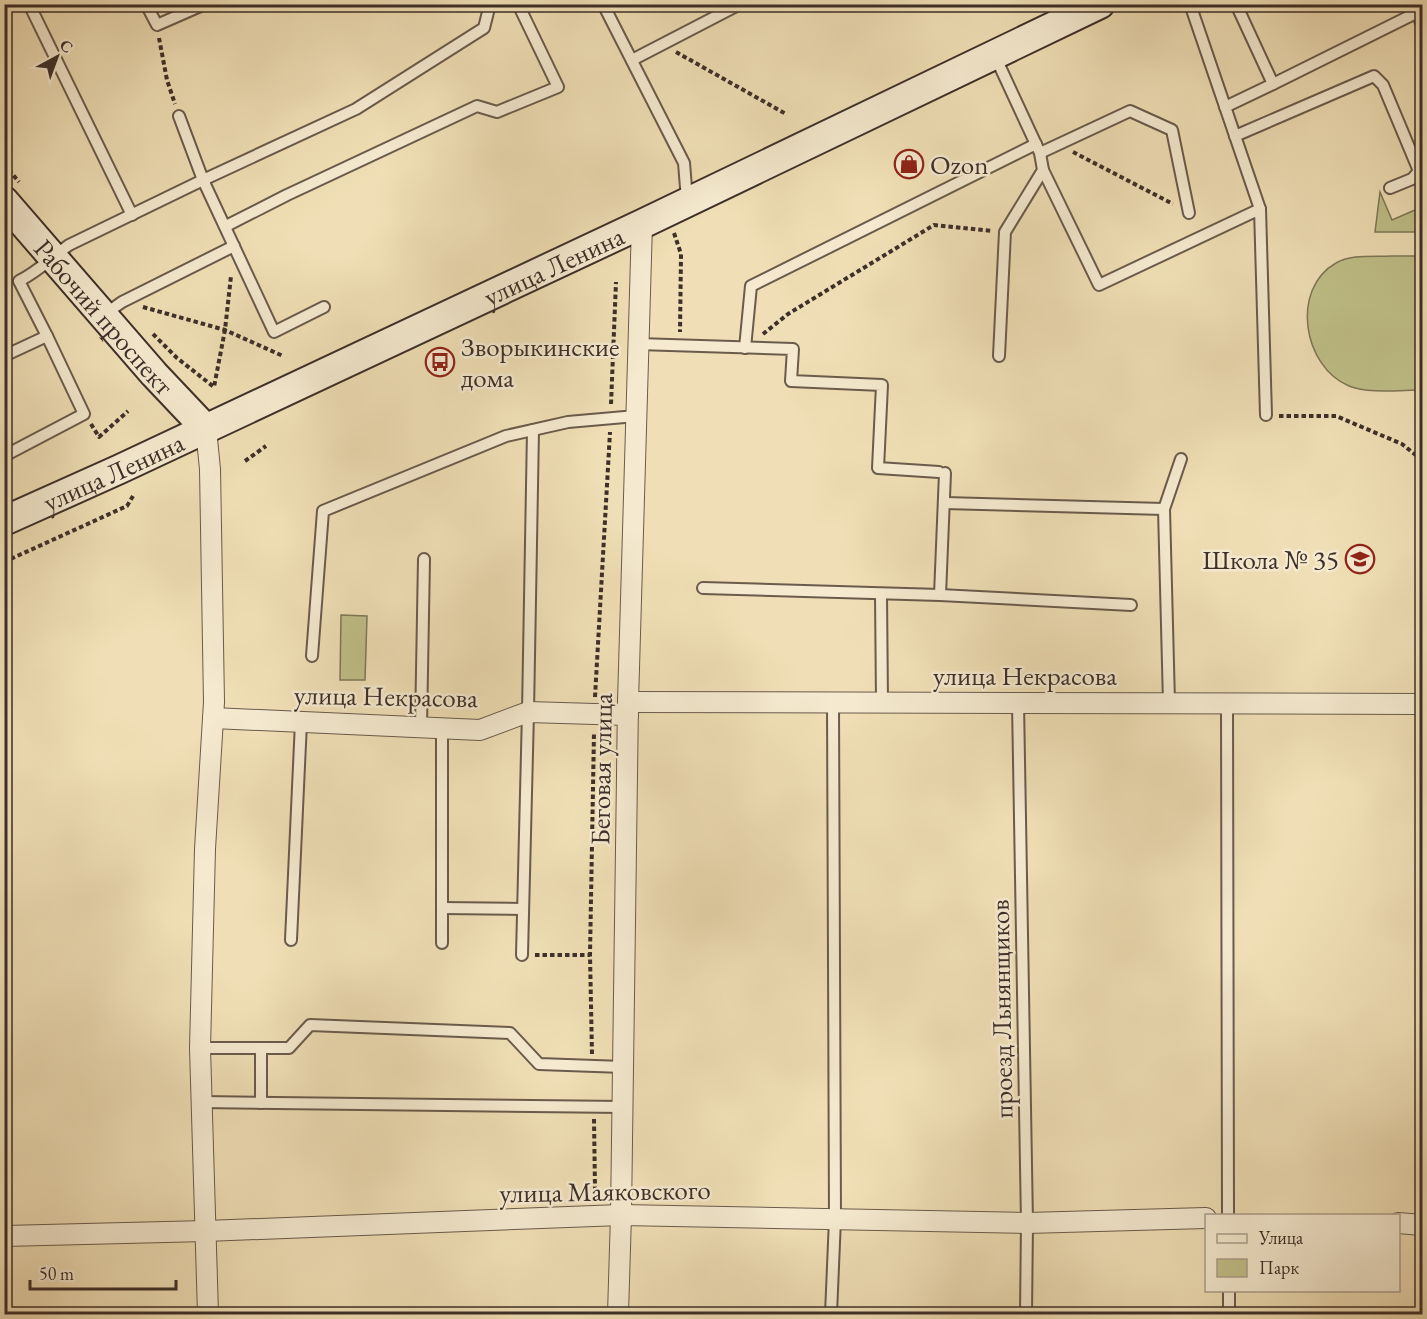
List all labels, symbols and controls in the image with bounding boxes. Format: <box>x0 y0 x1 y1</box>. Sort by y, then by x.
north arrow <box>27 27 87 87</box>
text: С <box>55 34 78 58</box>
place label: Ozon <box>930 147 988 182</box>
shop icon: Ozon <box>893 148 925 180</box>
street label: улица Ленина <box>478 217 630 314</box>
street label: Рабочий проспект <box>27 231 182 402</box>
place label: Зворыкинские дома <box>461 329 620 395</box>
bus stop icon: Зворыкинские дома <box>424 346 456 378</box>
street label: улица Ленина <box>37 424 190 519</box>
place label: Школа № 35 <box>1202 542 1339 577</box>
school or university icon: Школа № 35 <box>1344 543 1376 575</box>
street label: улица Некрасова <box>933 658 1117 693</box>
street label: улица Некрасова <box>294 677 479 715</box>
street label: Беговая улица <box>582 692 620 845</box>
street label: проезд Льнянщиков <box>982 899 1020 1119</box>
street label: улица Маяковского <box>499 1172 711 1210</box>
legend <box>1205 1214 1400 1292</box>
text: Улица <box>1258 1226 1304 1249</box>
scale bar <box>30 1253 176 1291</box>
text: Парк <box>1259 1256 1299 1279</box>
text: 50 m <box>39 1262 74 1285</box>

